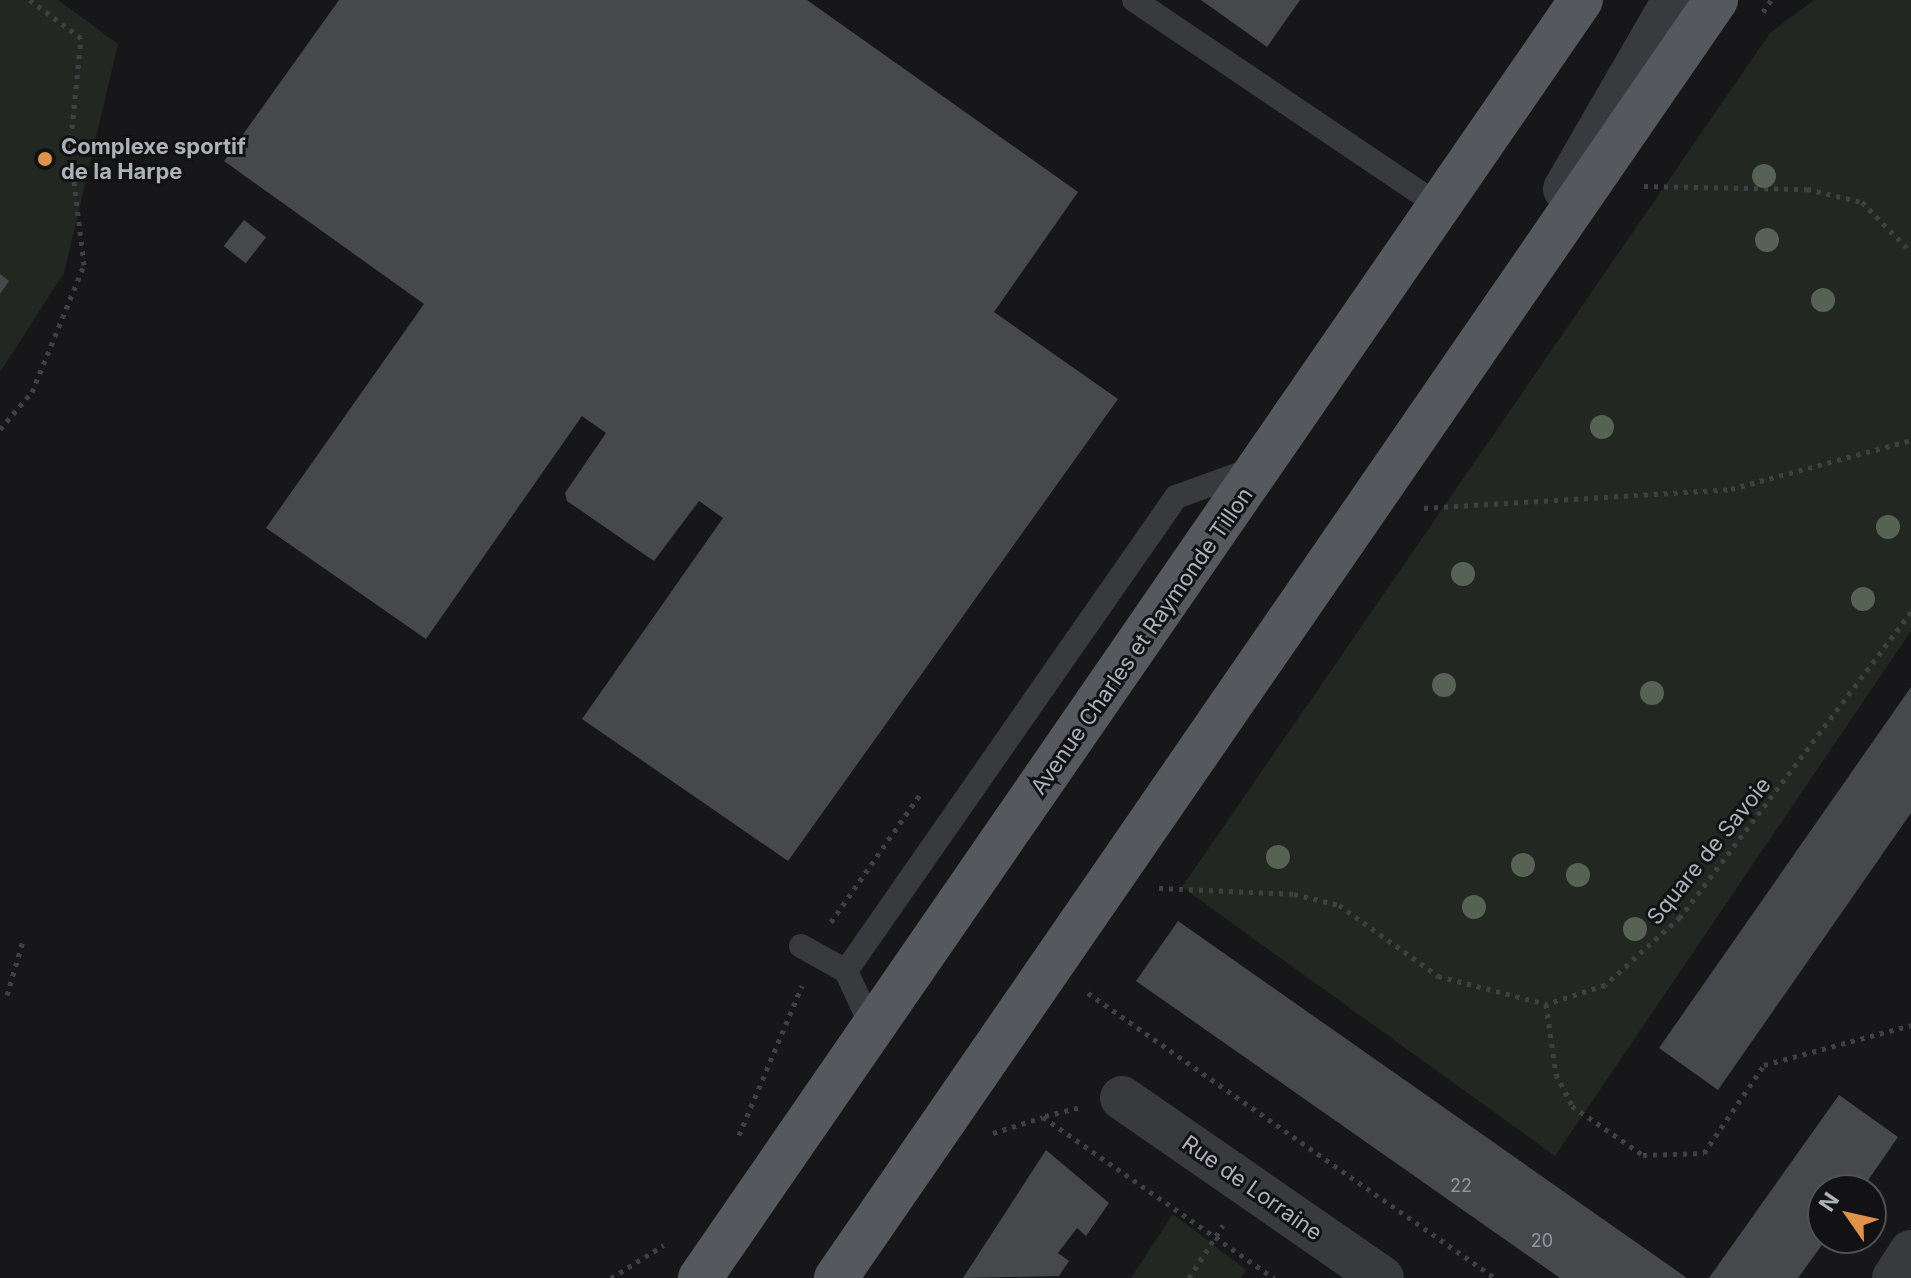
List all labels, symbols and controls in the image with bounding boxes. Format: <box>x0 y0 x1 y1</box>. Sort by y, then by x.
place label: Complexe sportif de la Harpe <box>61 133 246 184</box>
marker: Complexe sportif de la Harpe <box>36 150 54 168</box>
street label: Avenue Charles et Raymonde Tillon <box>1026 483 1258 799</box>
street label: Square de Savoie <box>1642 772 1776 930</box>
street label: Rue de Lorraine <box>1177 1130 1327 1246</box>
north arrow <box>1807 1174 1887 1254</box>
house number: 22 <box>1450 1175 1472 1197</box>
text: N <box>1813 1187 1844 1216</box>
house number: 20 <box>1531 1230 1553 1252</box>

